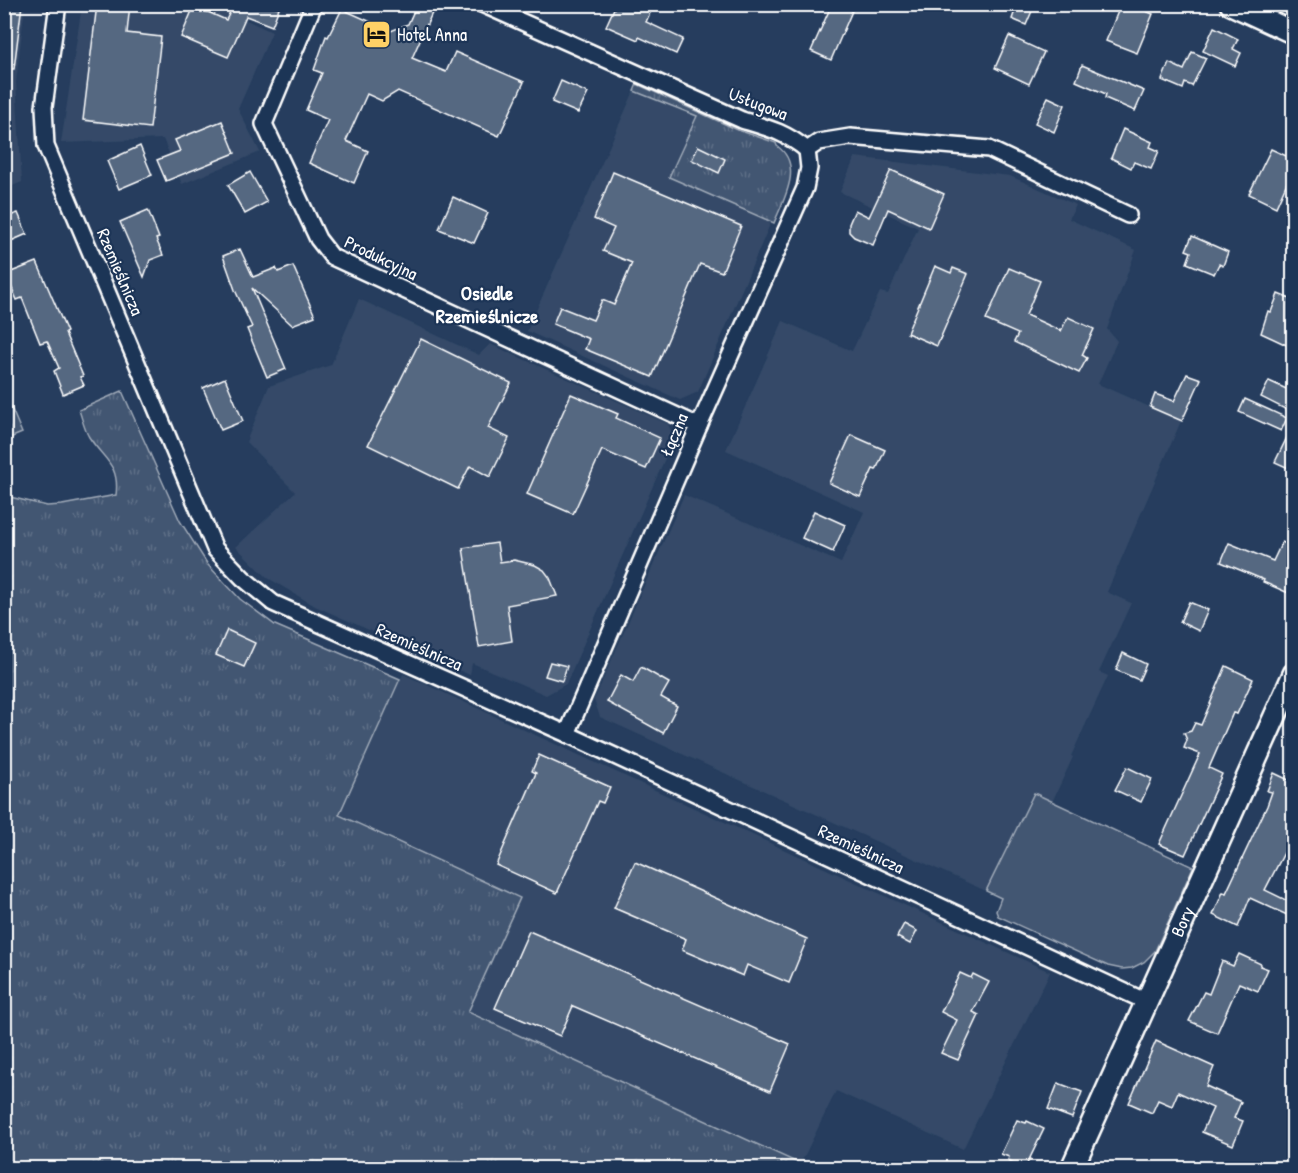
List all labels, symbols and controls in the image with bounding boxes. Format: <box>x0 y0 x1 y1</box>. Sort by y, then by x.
hotel icon: Hotel Anna <box>360 19 392 51</box>
place label: Hotel Anna <box>397 22 467 47</box>
street label: Usługowa <box>725 81 791 126</box>
street label: Rzemieślnicza <box>91 225 150 319</box>
street label: Produkcyjna <box>340 229 422 286</box>
district label: Osiedle Rzemieślnicze <box>436 279 538 329</box>
street label: Łączna <box>653 409 694 460</box>
street label: Rzemieślnicza <box>372 616 466 677</box>
street label: Rzemieślnicza <box>814 818 908 879</box>
street label: Bory <box>1164 902 1200 941</box>

